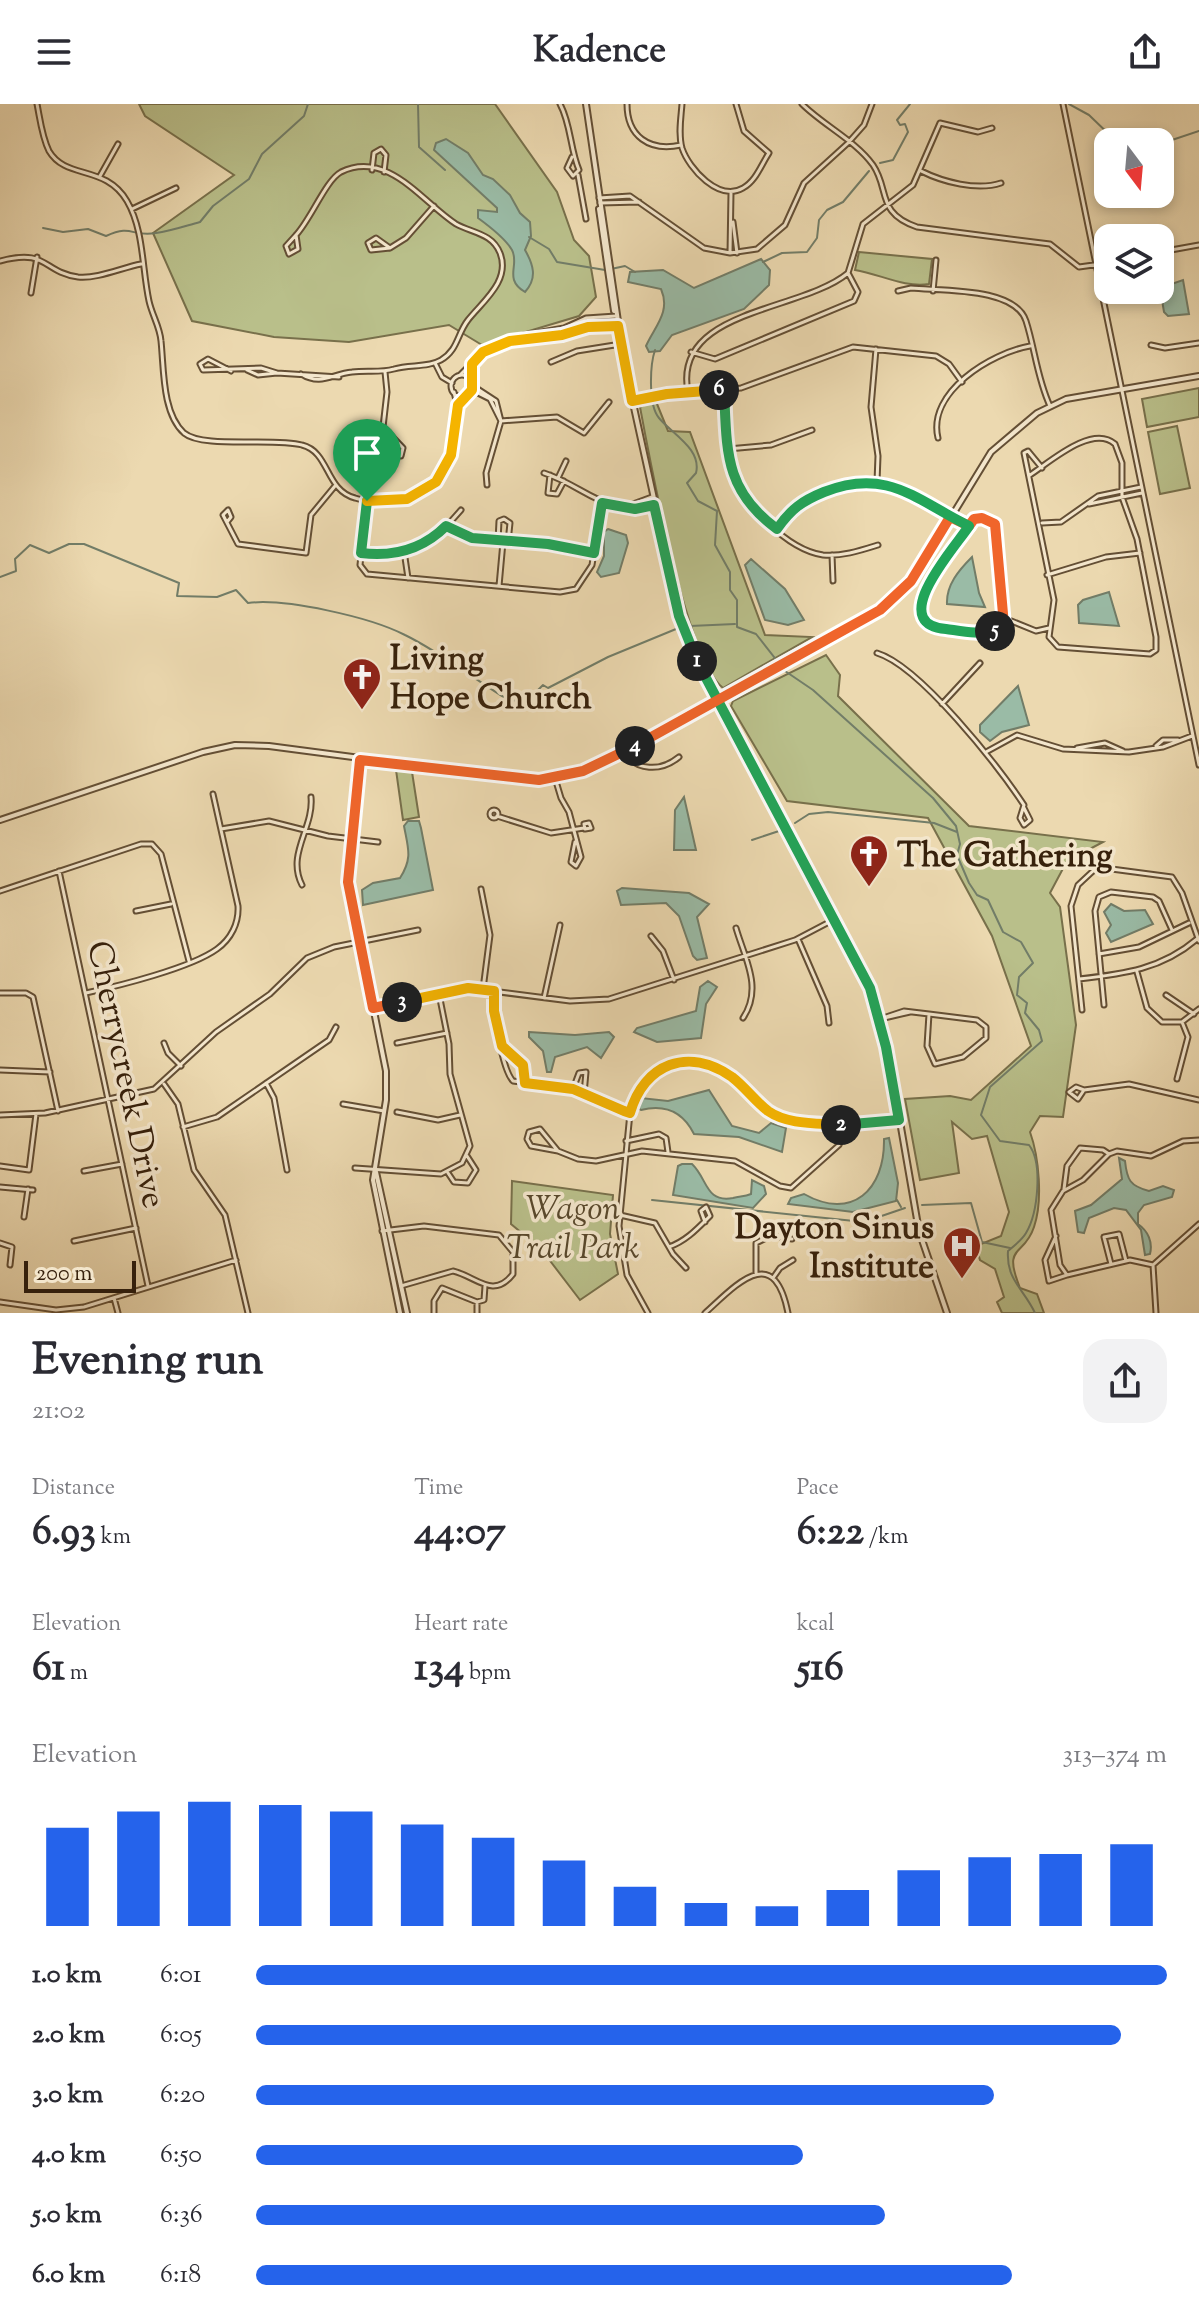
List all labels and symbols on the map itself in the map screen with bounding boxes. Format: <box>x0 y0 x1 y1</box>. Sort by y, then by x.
north arrow <box>1094 128 1174 208</box>
pin: 6 <box>699 370 739 410</box>
pin <box>333 419 401 501</box>
pin: 5 <box>975 611 1015 651</box>
place label: Living Hope Church <box>390 636 592 724</box>
pin: 1 <box>677 641 717 681</box>
church icon: Living Hope Church <box>341 656 383 711</box>
pin: 4 <box>615 726 655 766</box>
church icon: The Gathering <box>848 833 890 888</box>
place label: The Gathering <box>897 833 1113 882</box>
street label: Cherrycreek Drive <box>72 937 177 1213</box>
pin: 3 <box>382 982 422 1022</box>
pin: 2 <box>821 1105 861 1145</box>
park label: Wagon Trail Park <box>507 1186 639 1274</box>
place label: Dayton Sinus Institute <box>735 1205 934 1293</box>
hospital icon: Dayton Sinus Institute <box>941 1225 983 1280</box>
scale bar <box>24 1257 136 1293</box>

